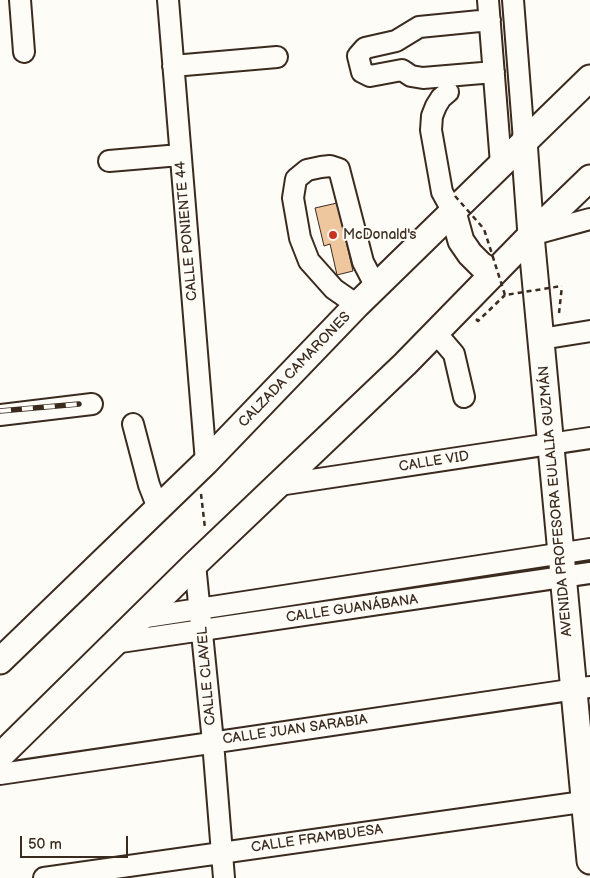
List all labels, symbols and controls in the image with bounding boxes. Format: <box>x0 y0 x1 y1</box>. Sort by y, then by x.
street label: CALLE PONIENTE 44 <box>173 160 201 302</box>
place label: McDonald's <box>343 227 416 243</box>
marker: McDonald's <box>327 229 339 241</box>
street label: CALZADA CAMARONES <box>236 309 354 431</box>
street label: AVENIDA PROFESORA EULALIA GUZMÁN <box>536 365 576 637</box>
street label: CALLE VID <box>398 448 470 476</box>
street label: CALLE GUANÁBANA <box>285 591 419 627</box>
street label: CALLE CLAVEL <box>194 626 220 726</box>
street label: CALLE JUAN SARABIA <box>222 712 368 748</box>
street label: CALLE FRAMBUESA <box>250 821 384 857</box>
scale bar <box>22 826 130 858</box>
text: 50 m <box>28 835 62 854</box>

